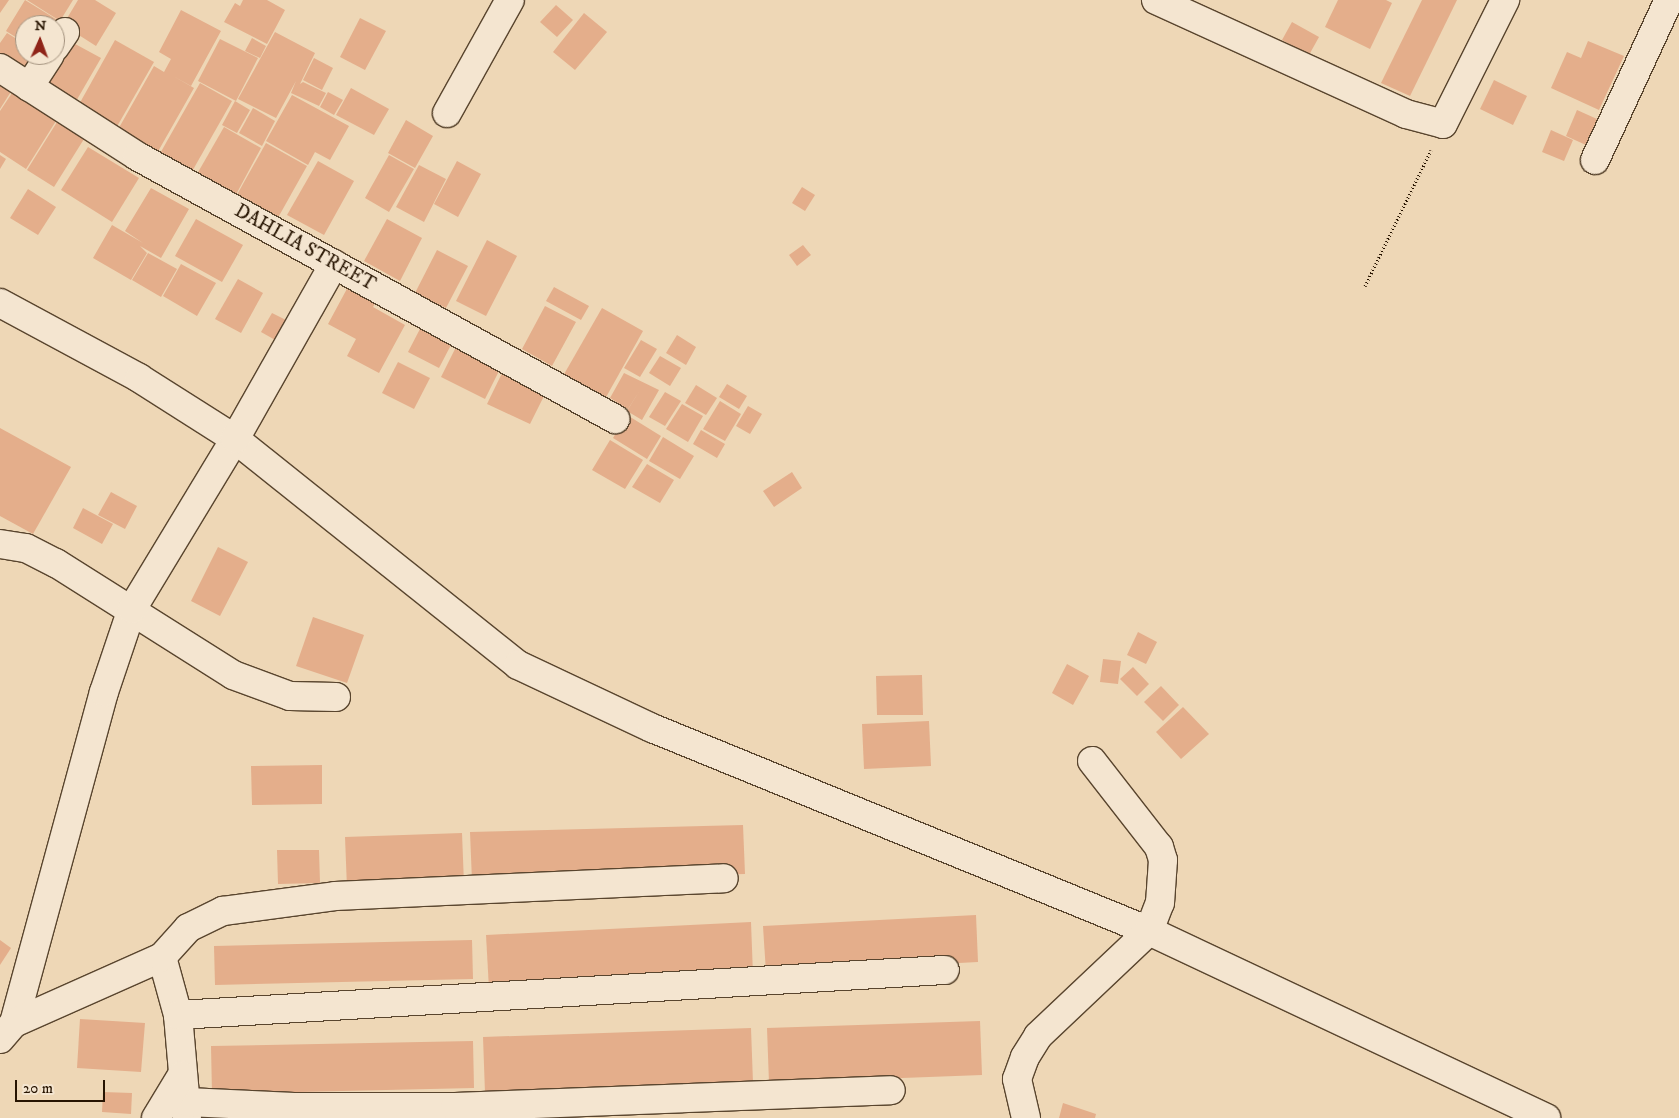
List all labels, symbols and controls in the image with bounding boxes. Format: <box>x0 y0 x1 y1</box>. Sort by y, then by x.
north arrow <box>15 15 65 65</box>
text: N <box>34 17 47 35</box>
street label: DAHLIA STREET <box>230 200 380 296</box>
scale bar <box>18 1070 108 1102</box>
text: 20 m <box>23 1079 53 1098</box>

